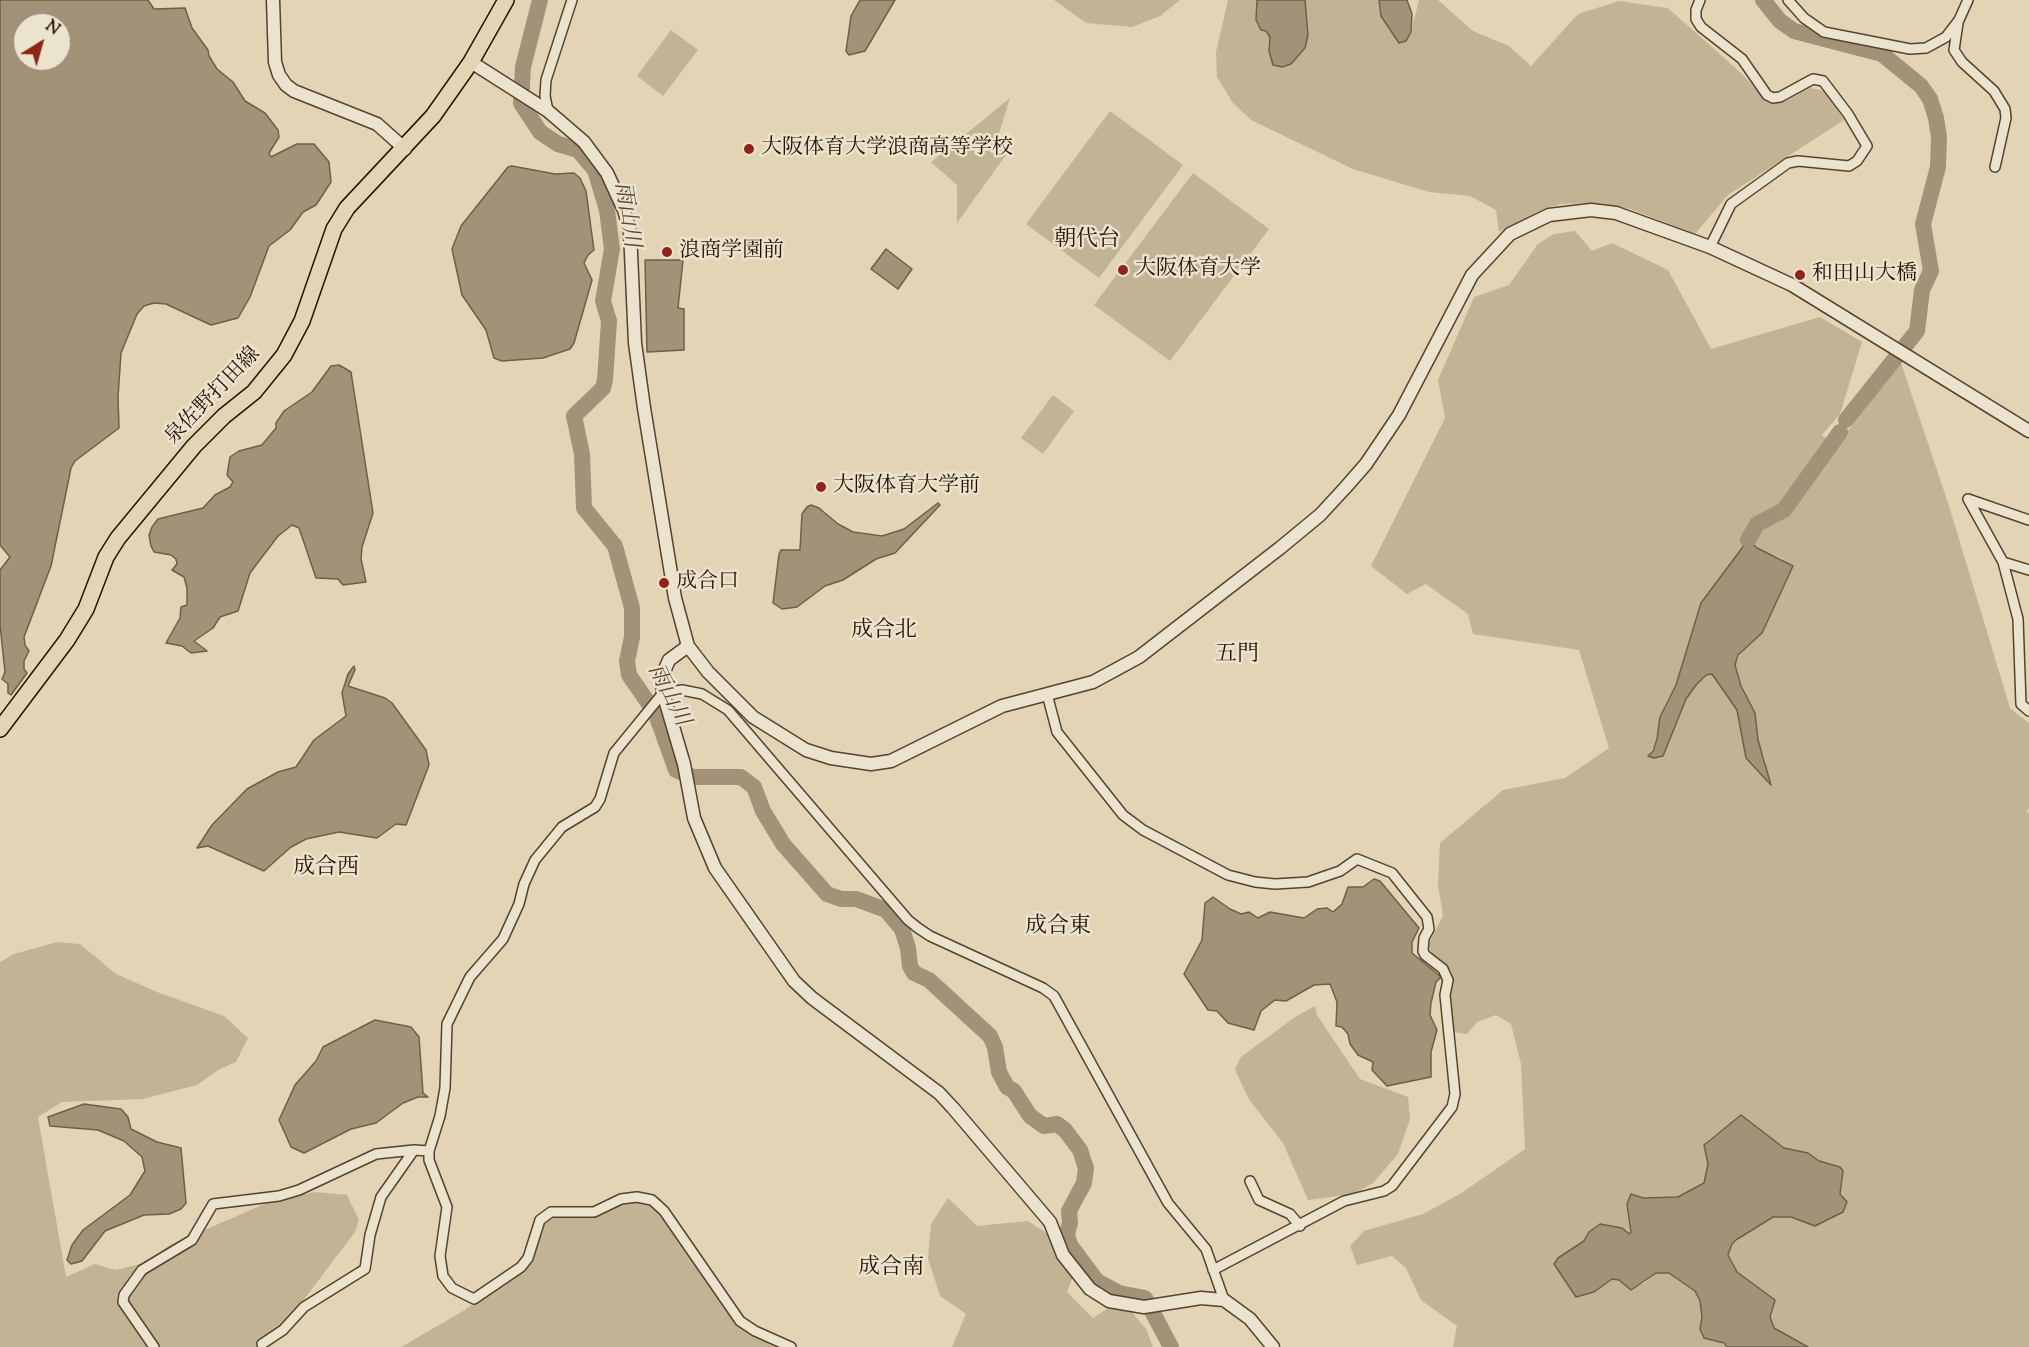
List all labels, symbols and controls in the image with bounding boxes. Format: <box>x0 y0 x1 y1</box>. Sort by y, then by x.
north arrow <box>12 12 72 72</box>
text: N <box>40 16 64 42</box>
place label: 大阪体育大学浪商高等学校 <box>761 136 1013 162</box>
marker: 大阪体育大学浪商高等学校 <box>742 142 756 156</box>
water label: 雨山川 <box>607 180 643 250</box>
district label: 朝代台 <box>1054 228 1120 254</box>
place label: 浪商学園前 <box>679 239 784 265</box>
marker: 浪商学園前 <box>660 245 674 259</box>
place label: 大阪体育大学 <box>1135 257 1261 283</box>
place label: 和田山大橋 <box>1812 262 1917 288</box>
marker: 大阪体育大学 <box>1116 263 1130 277</box>
marker: 和田山大橋 <box>1793 268 1807 282</box>
street label: 泉佐野打田線 <box>161 343 267 451</box>
place label: 大阪体育大学前 <box>833 474 980 500</box>
marker: 大阪体育大学前 <box>814 480 828 494</box>
place label: 成合口 <box>676 570 739 596</box>
marker: 成合口 <box>657 576 671 590</box>
district label: 成合北 <box>851 619 917 645</box>
district label: 五門 <box>1215 643 1259 669</box>
water label: 雨山川 <box>640 661 694 731</box>
district label: 成合西 <box>293 856 359 882</box>
district label: 成合東 <box>1025 915 1091 941</box>
district label: 成合南 <box>858 1256 924 1282</box>

